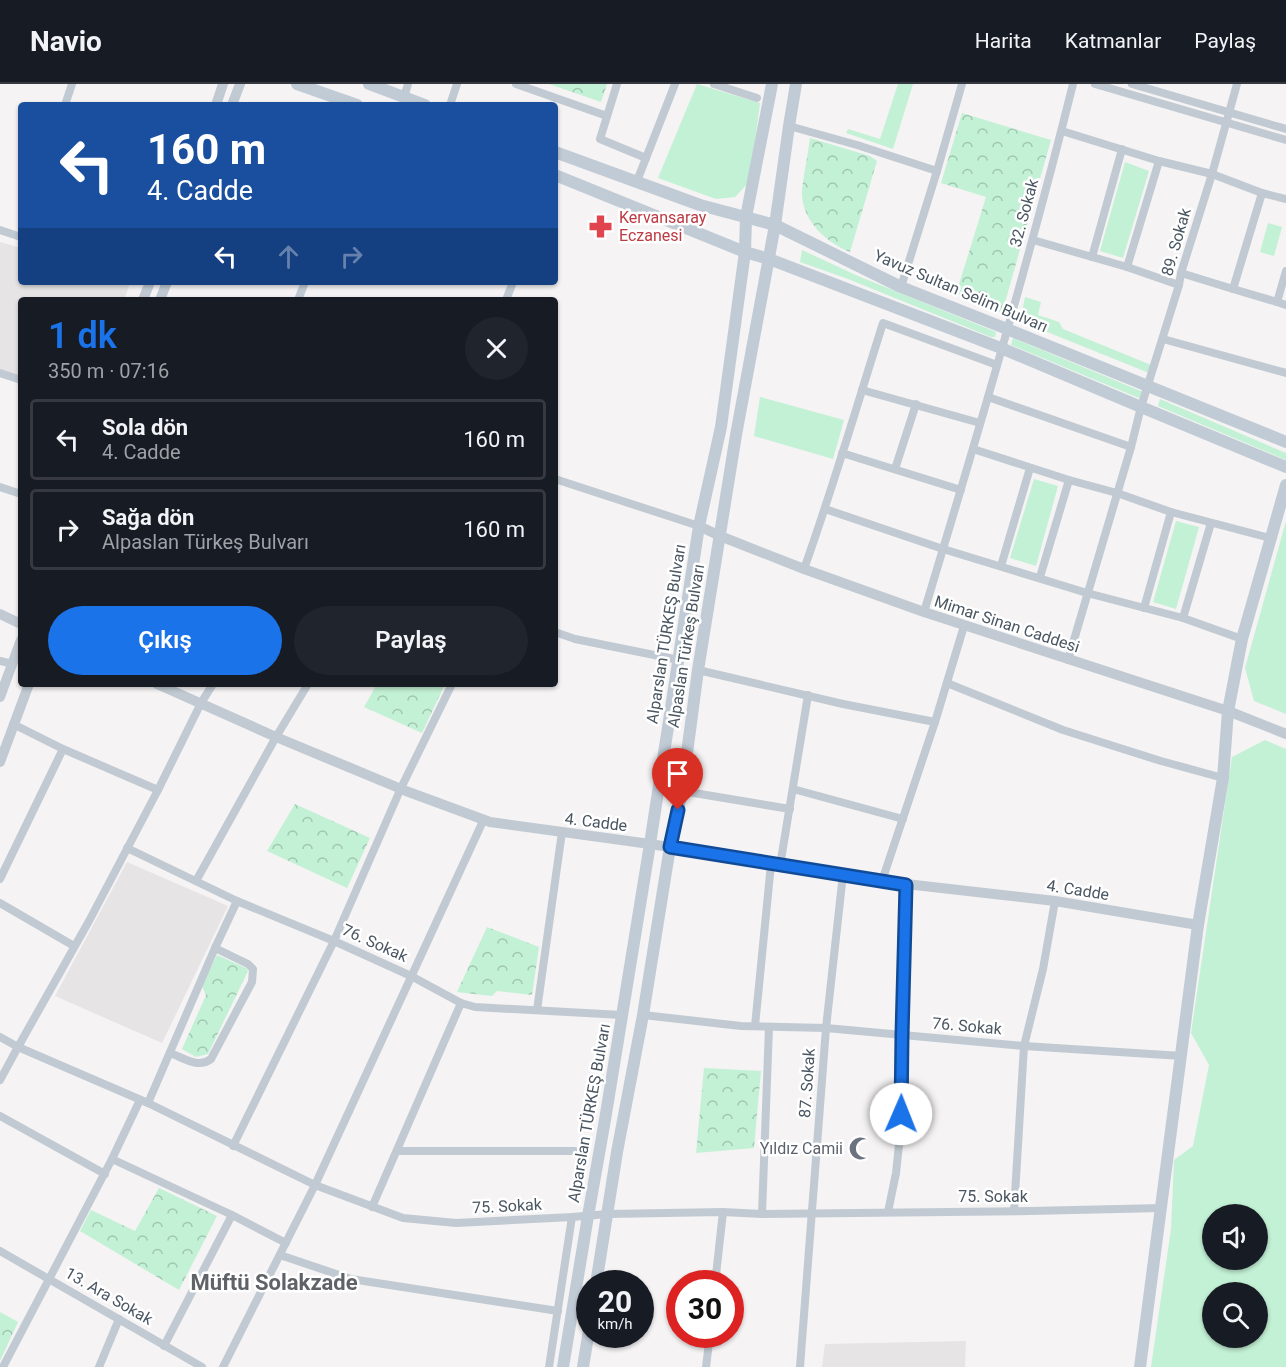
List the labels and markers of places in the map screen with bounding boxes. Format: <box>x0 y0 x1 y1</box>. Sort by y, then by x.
place label: Kervansaray Eczanesi <box>619 208 707 245</box>
pharmacy icon: Kervansaray Eczanesi <box>588 213 614 239</box>
pin <box>652 748 703 810</box>
mosque icon: Yıldız Camii <box>848 1135 874 1161</box>
place label: Yıldız Camii <box>760 1139 843 1158</box>

